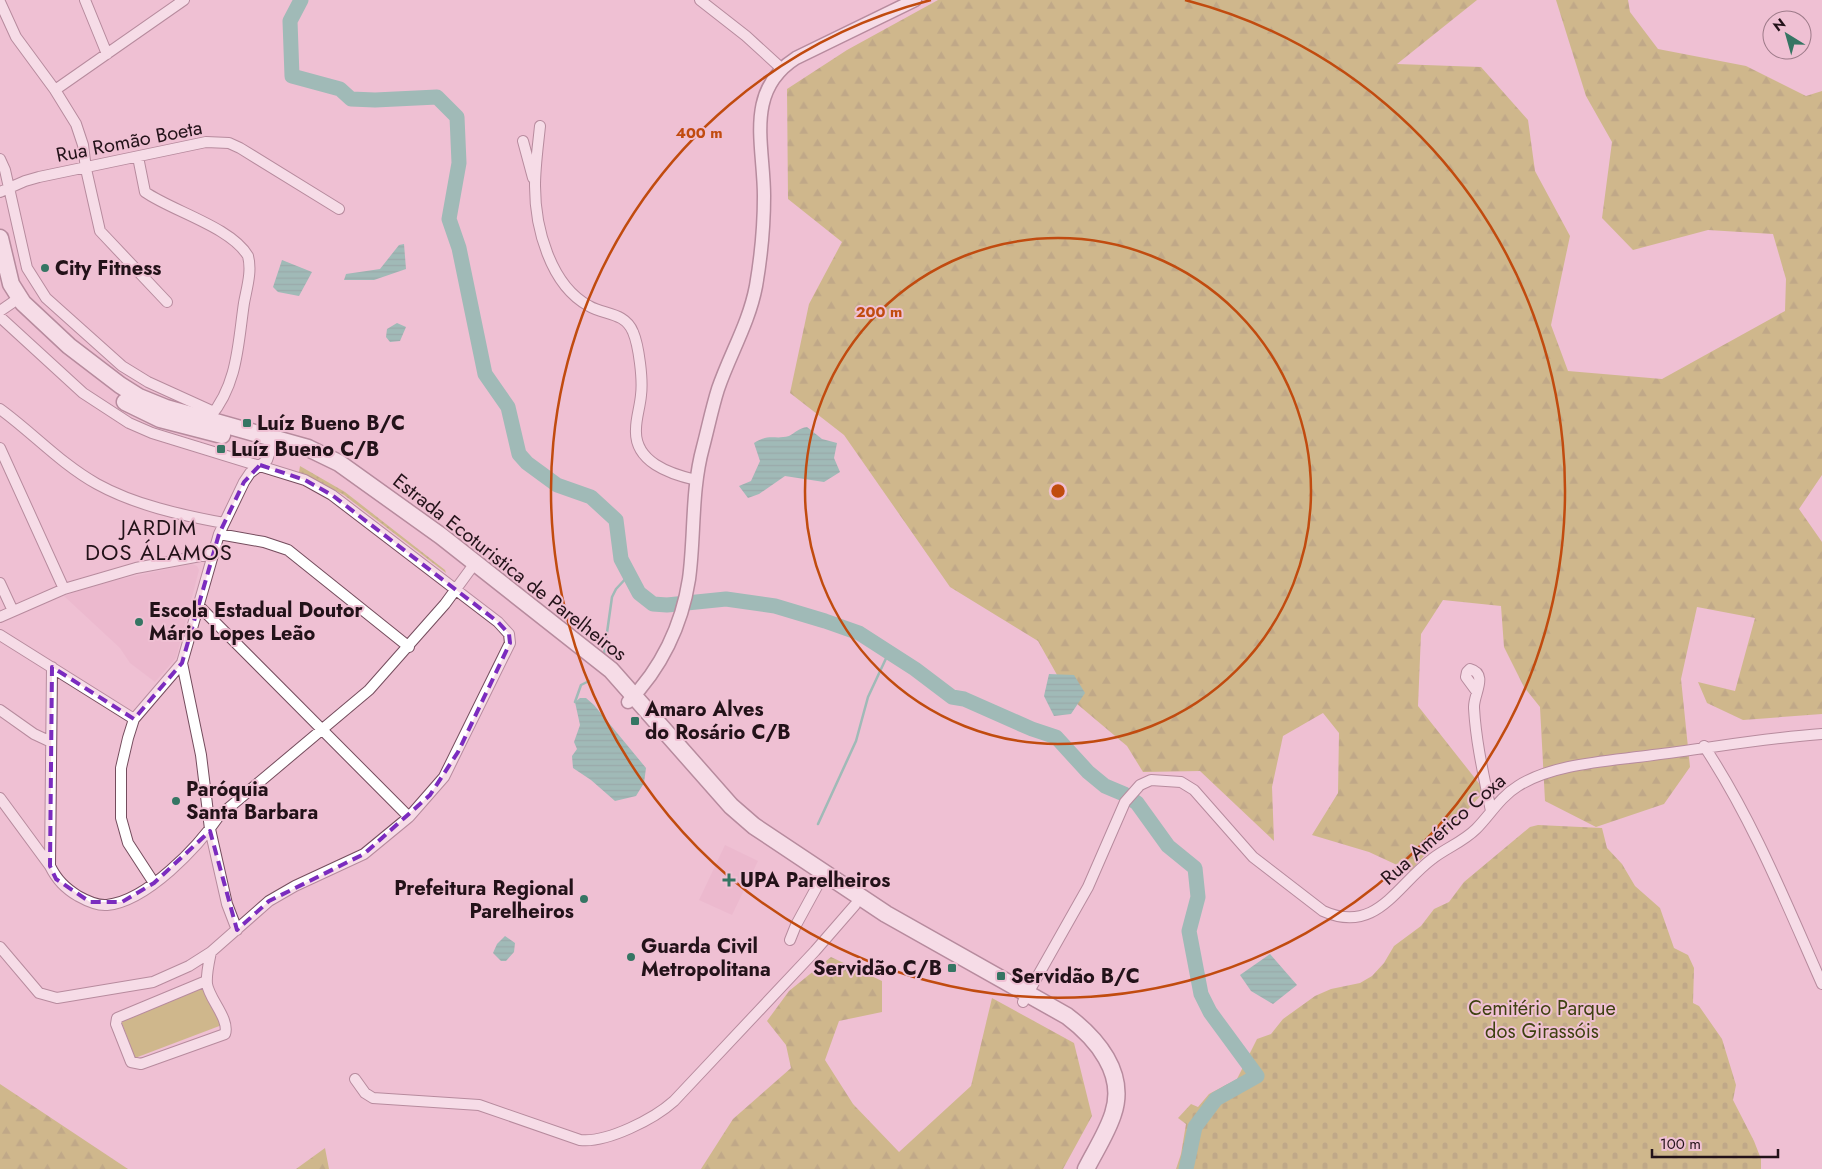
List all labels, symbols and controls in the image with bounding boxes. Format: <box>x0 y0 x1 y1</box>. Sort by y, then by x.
north arrow <box>1762 10 1812 60</box>
text: N <box>1769 13 1790 36</box>
street label: Rua Romão Boeta <box>53 113 205 170</box>
text: 400 m <box>675 122 723 144</box>
place label: City Fitness <box>55 254 161 283</box>
marker: City Fitness <box>39 262 51 274</box>
text: 200 m <box>856 301 902 323</box>
place label: Luíz Bueno B/C <box>257 409 405 438</box>
marker: Luíz Bueno B/C <box>241 417 253 429</box>
place label: Luíz Bueno C/B <box>231 435 379 464</box>
marker: Luíz Bueno C/B <box>215 443 227 455</box>
street label: Estrada Ecoturistica de Parelheiros <box>386 467 633 668</box>
centre of rings <box>1049 482 1067 500</box>
district label: JARDIM DOS ÁLAMOS <box>85 511 233 568</box>
place label: Escola Estadual Doutor Mário Lopes Leão <box>149 596 363 648</box>
marker: Escola Estadual Doutor Mário Lopes Leão <box>133 616 145 628</box>
place label: Amaro Alves do Rosário C/B <box>644 695 791 747</box>
marker: Amaro Alves do Rosário C/B <box>629 715 641 727</box>
street label: Rua Américo Coxa <box>1374 767 1512 892</box>
place label: Paróquia Santa Barbara <box>186 775 318 827</box>
marker: Paróquia Santa Barbara <box>170 795 182 807</box>
place label: UPA Parelheiros <box>740 866 890 895</box>
marker: UPA Parelheiros <box>722 873 736 887</box>
place label: Prefeitura Regional Parelheiros <box>394 874 574 926</box>
marker: Prefeitura Regional Parelheiros <box>578 893 590 905</box>
place label: Guarda Civil Metropolitana <box>641 932 771 984</box>
marker: Guarda Civil Metropolitana <box>625 951 637 963</box>
place label: Servidão C/B <box>813 954 942 983</box>
marker: Servidão C/B <box>946 962 958 974</box>
place label: Servidão B/C <box>1011 962 1140 991</box>
marker: Servidão B/C <box>995 970 1007 982</box>
park label: Cemitério Parque dos Girassóis <box>1468 994 1616 1046</box>
scale bar <box>1652 1126 1778 1158</box>
text: 100 m <box>1660 1133 1701 1155</box>

